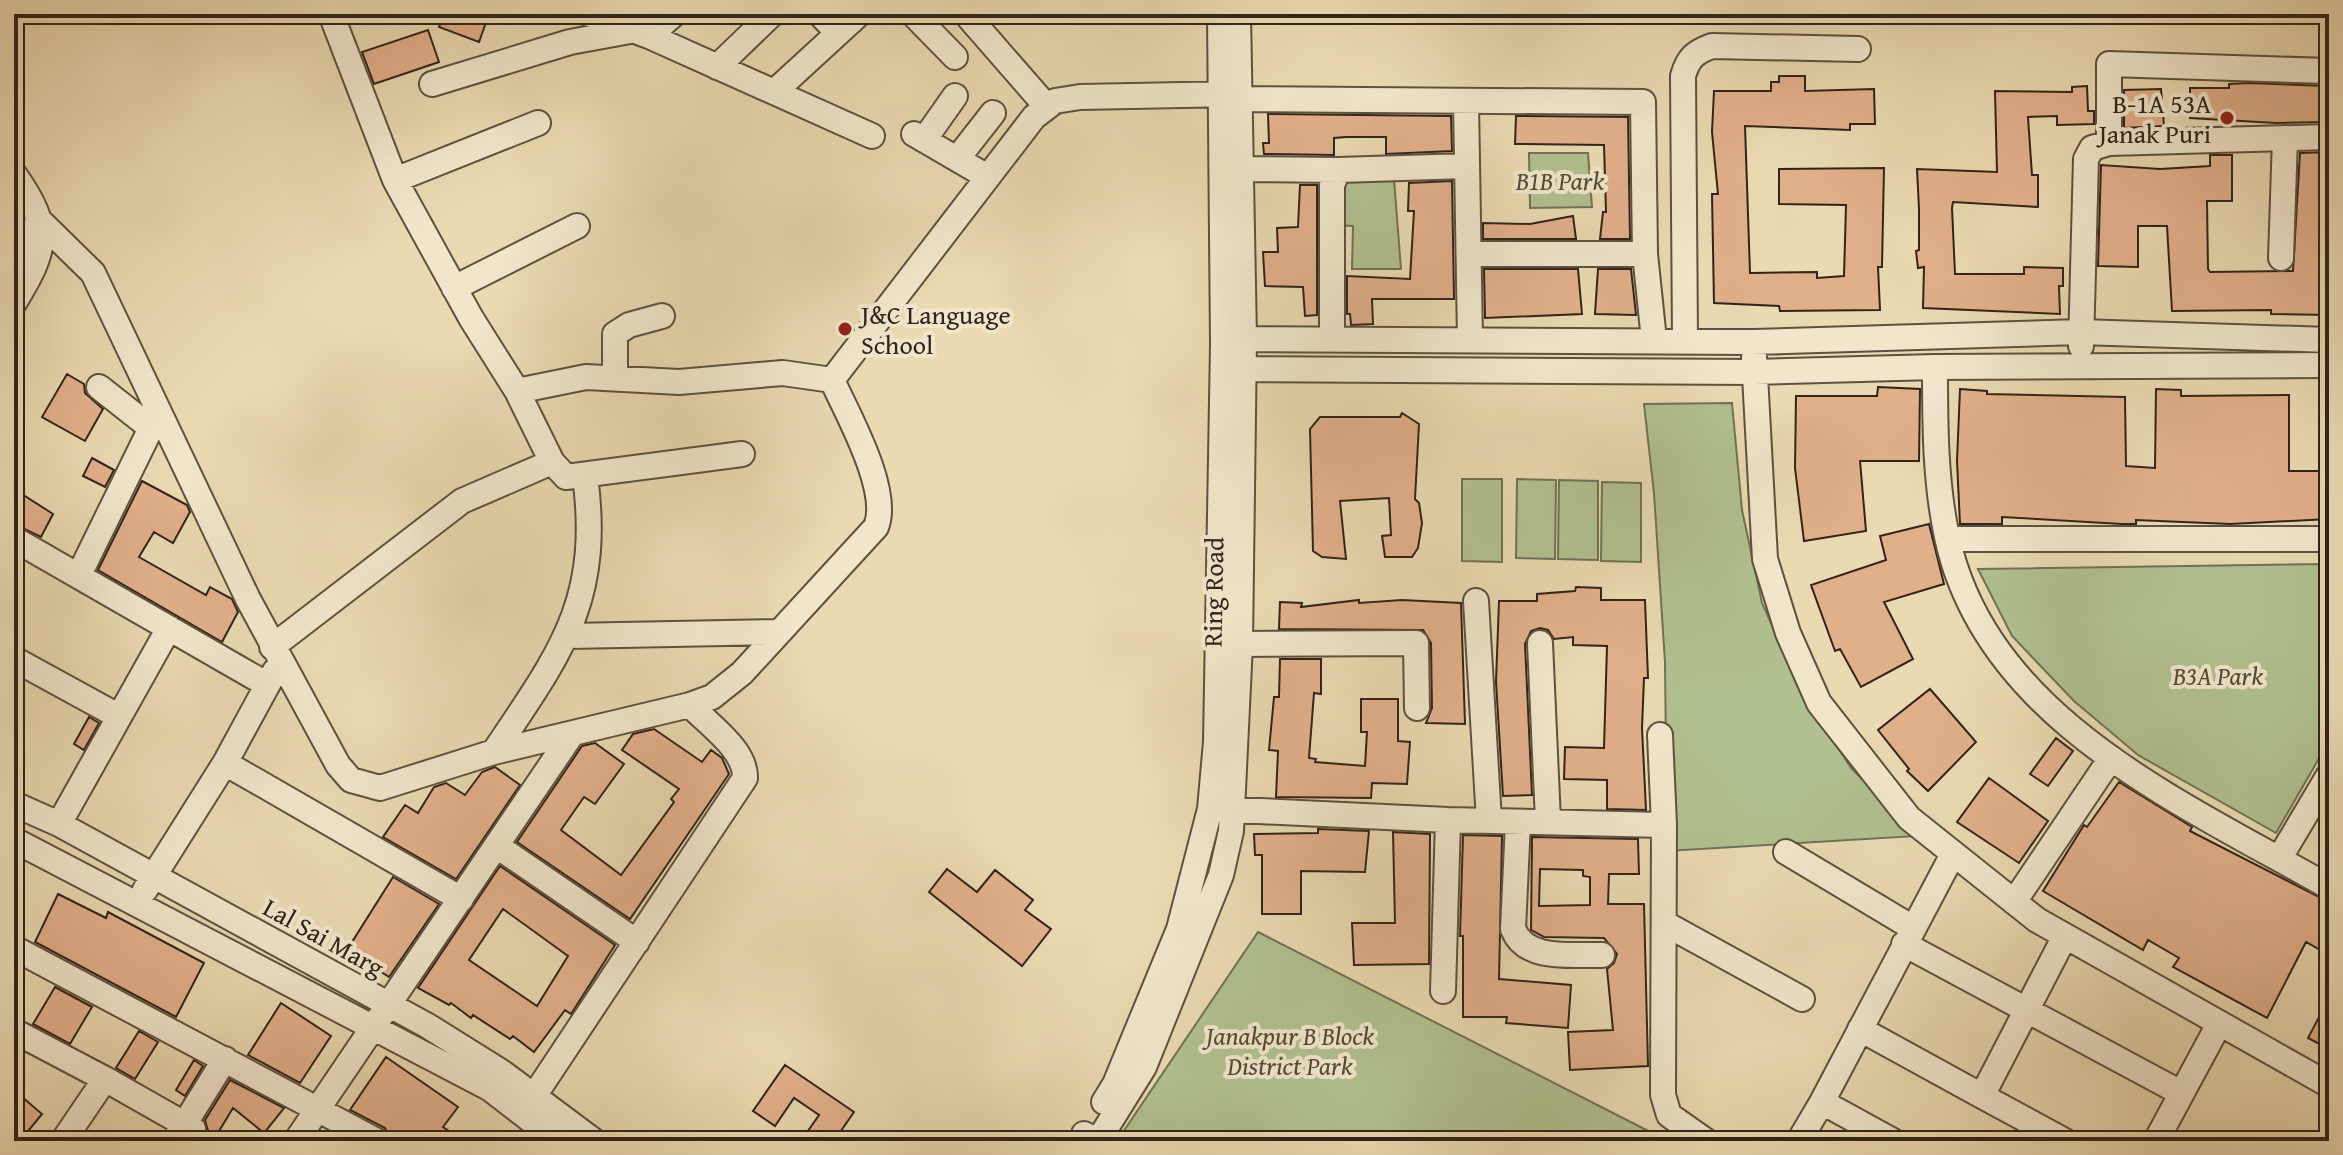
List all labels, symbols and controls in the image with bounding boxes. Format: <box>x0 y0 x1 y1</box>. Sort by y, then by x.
place label: B-1A 53A Janak Puri <box>2096 84 2211 153</box>
marker: B-1A 53A Janak Puri <box>2218 109 2236 127</box>
park label: B1B Park <box>1515 161 1604 200</box>
place label: J&C Language School <box>858 295 1011 364</box>
marker: J&C Language School <box>836 320 854 338</box>
street label: Ring Road <box>1193 537 1233 647</box>
park label: B3A Park <box>2172 656 2263 695</box>
street label: Lal Sai Marg <box>256 888 392 986</box>
park label: Janakpur B Block District Park <box>1202 1016 1374 1085</box>

